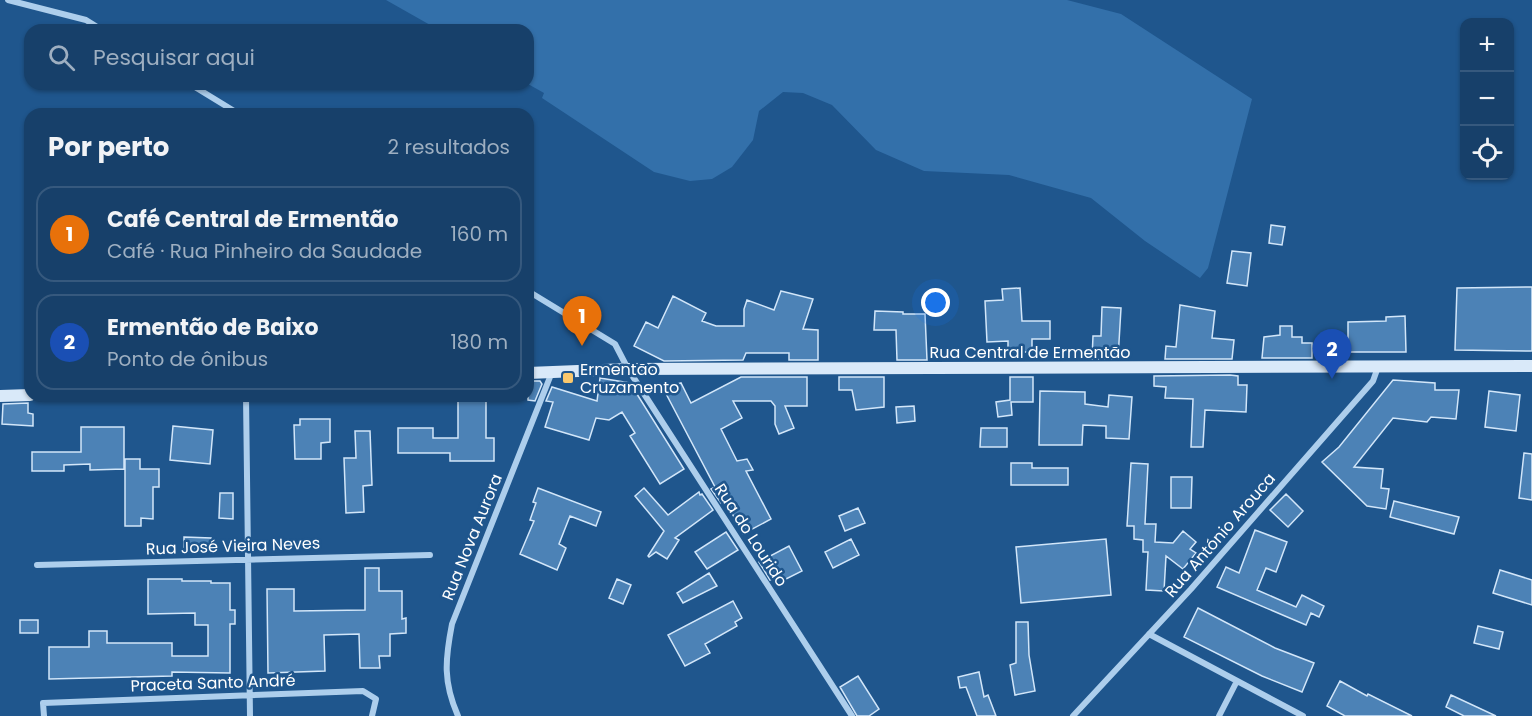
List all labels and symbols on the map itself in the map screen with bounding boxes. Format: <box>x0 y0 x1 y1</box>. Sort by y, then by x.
your location <box>921 288 950 317</box>
pin: 1 <box>562 296 602 346</box>
pin: 2 <box>1312 330 1352 379</box>
street label: Rua Central de Ermentão <box>929 341 1131 364</box>
place label: Ermentão Cruzamento <box>580 358 679 399</box>
marker: Ermentão Cruzamento <box>561 371 575 385</box>
street label: Rua António Arouca <box>1159 468 1281 602</box>
street label: Rua Nova Aurora <box>436 470 508 604</box>
street label: Rua do Lourido <box>709 479 793 591</box>
street label: Rua José Vieira Neves <box>145 531 321 561</box>
street label: Praceta Santo André <box>130 669 296 697</box>

